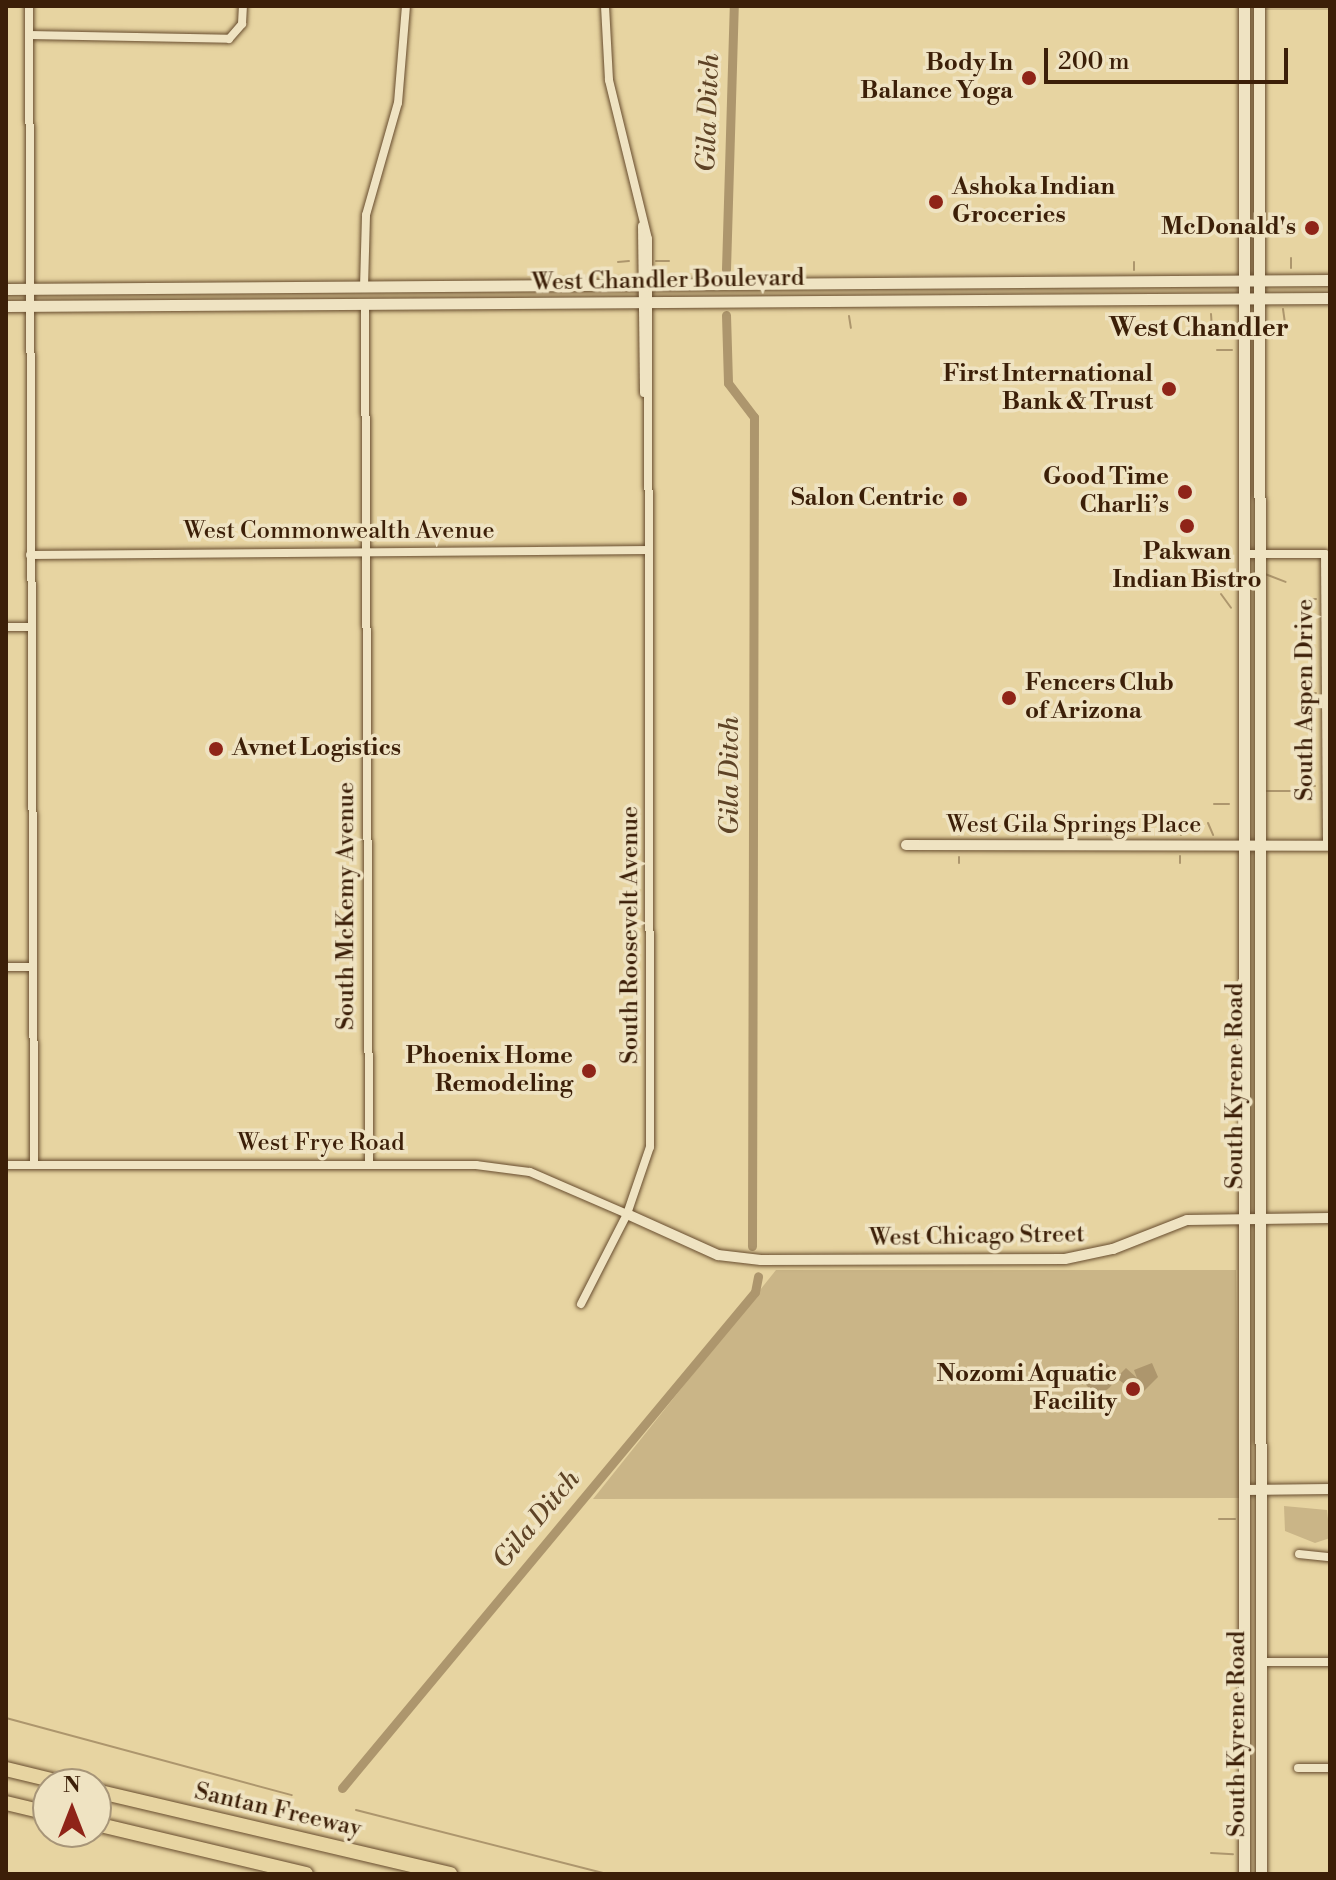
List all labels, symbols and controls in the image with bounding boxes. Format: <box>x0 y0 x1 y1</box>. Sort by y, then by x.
scale bar <box>1048 32 1292 82</box>
text: 200 m <box>1058 47 1129 77</box>
place label: Body In Balance Yoga <box>860 50 1013 106</box>
water label: Gila Ditch <box>691 53 727 173</box>
marker: Body In Balance Yoga <box>1020 69 1038 87</box>
place label: Ashoka Indian Groceries <box>952 174 1115 230</box>
marker: Ashoka Indian Groceries <box>927 193 945 211</box>
place label: McDonald's <box>1161 214 1296 242</box>
marker: McDonald's <box>1303 219 1321 237</box>
street label: West Chandler Boulevard <box>531 264 805 298</box>
district label: West Chandler <box>1109 313 1289 345</box>
place label: First International Bank & Trust <box>943 361 1153 417</box>
marker: First International Bank & Trust <box>1160 380 1178 398</box>
place label: Good Time Charli’s <box>1043 464 1169 520</box>
marker: Good Time Charli’s <box>1176 483 1194 501</box>
place label: Salon Centric <box>791 485 944 513</box>
marker: Salon Centric <box>951 490 969 508</box>
marker: Pakwan Indian Bistro <box>1178 517 1196 535</box>
street label: West Commonwealth Avenue <box>183 518 495 546</box>
place label: Pakwan Indian Bistro <box>1112 539 1262 595</box>
street label: South Aspen Drive <box>1292 599 1320 801</box>
place label: Fencers Club of Arizona <box>1025 670 1174 726</box>
marker: Fencers Club of Arizona <box>1000 689 1018 707</box>
water label: Gila Ditch <box>715 717 747 835</box>
place label: Avnet Logistics <box>232 735 401 763</box>
marker: Avnet Logistics <box>207 740 225 758</box>
street label: South McKemy Avenue <box>333 782 361 1030</box>
street label: South Roosevelt Avenue <box>617 806 645 1064</box>
street label: West Gila Springs Place <box>947 812 1201 840</box>
street label: South Kyrene Road <box>1222 983 1250 1189</box>
place label: Phoenix Home Remodeling <box>406 1043 573 1099</box>
marker: Phoenix Home Remodeling <box>580 1062 598 1080</box>
street label: West Frye Road <box>237 1130 405 1158</box>
street label: West Chicago Street <box>869 1221 1085 1253</box>
place label: Nozomi Aquatic Facility <box>937 1361 1117 1417</box>
marker: Nozomi Aquatic Facility <box>1124 1380 1142 1398</box>
water label: Gila Ditch <box>487 1465 587 1575</box>
street label: South Kyrene Road <box>1224 1631 1252 1837</box>
north arrow <box>32 1768 112 1848</box>
text: N <box>63 1772 81 1799</box>
street label: Santan Freeway <box>192 1778 364 1844</box>

